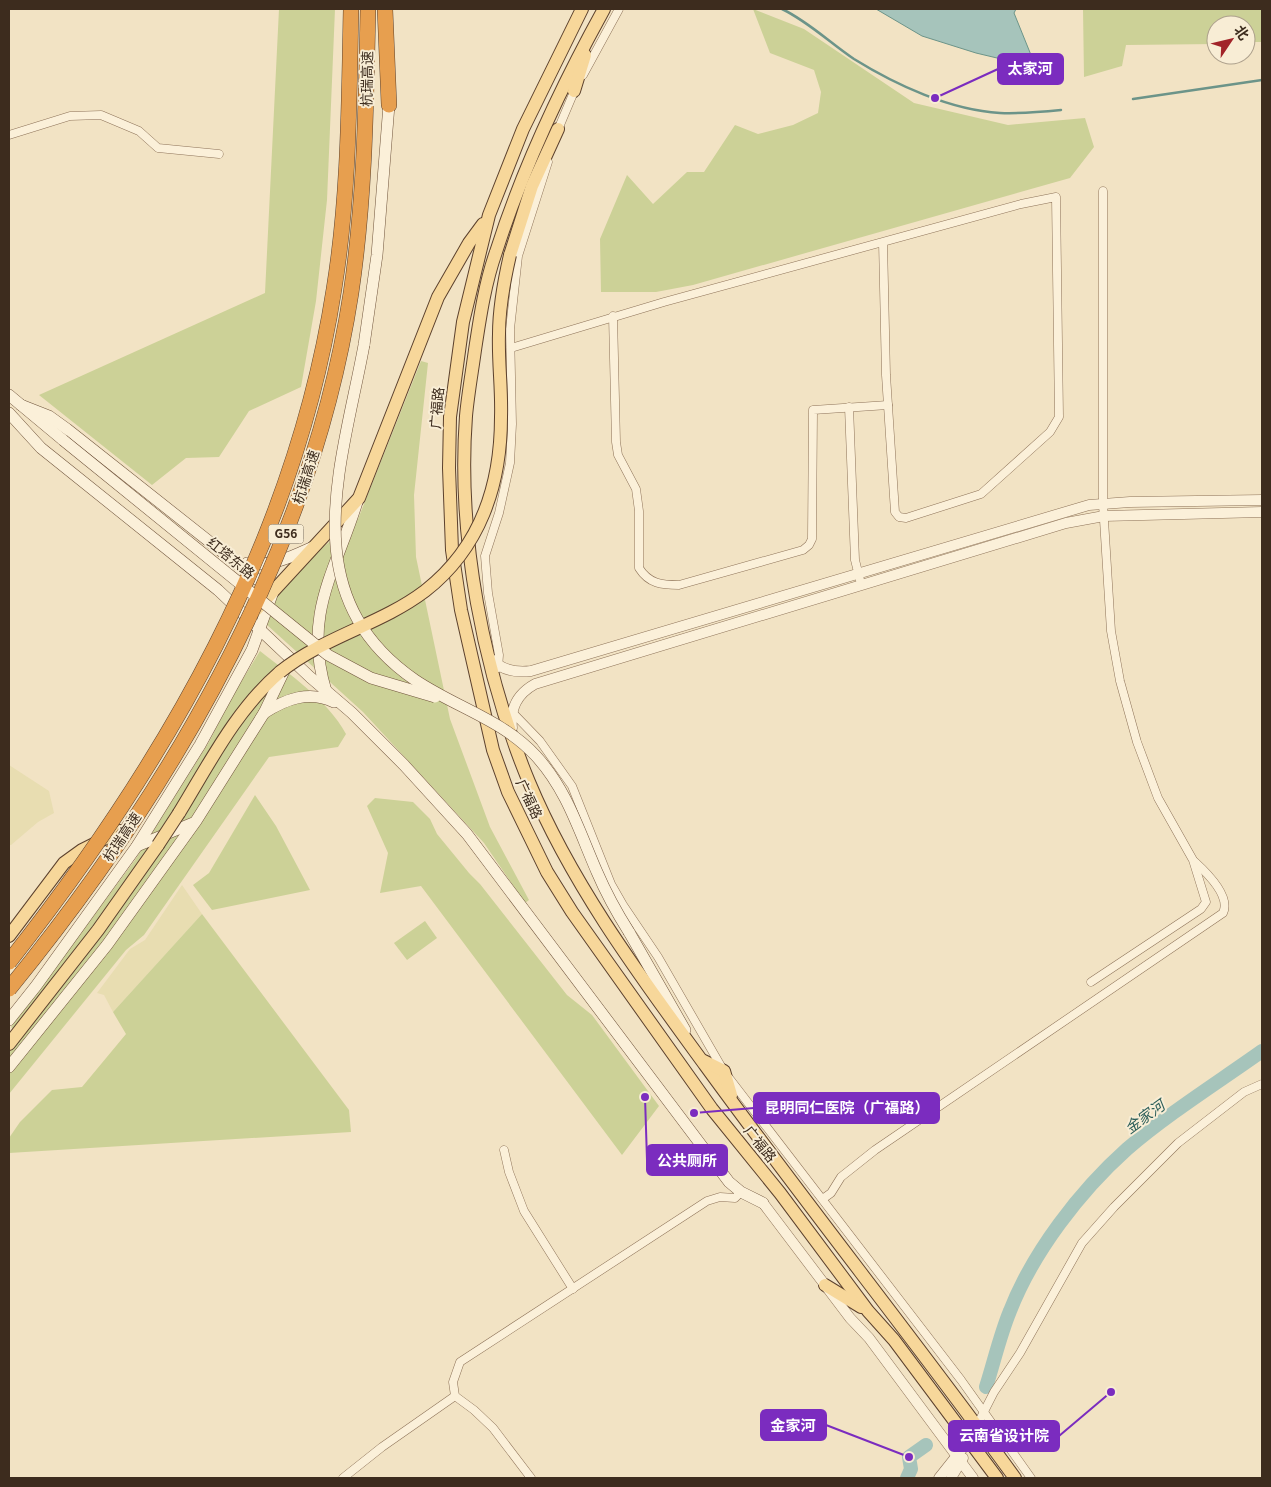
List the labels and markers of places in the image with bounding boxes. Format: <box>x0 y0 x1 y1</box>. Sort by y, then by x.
callout: 太家河 <box>998 54 1063 84</box>
callout: 昆明同仁医院（广福路） <box>754 1093 939 1123</box>
callout: 公共厕所 <box>647 1145 727 1175</box>
callout: 金家河 <box>761 1410 826 1440</box>
callout: 云南省设计院 <box>949 1421 1059 1451</box>

